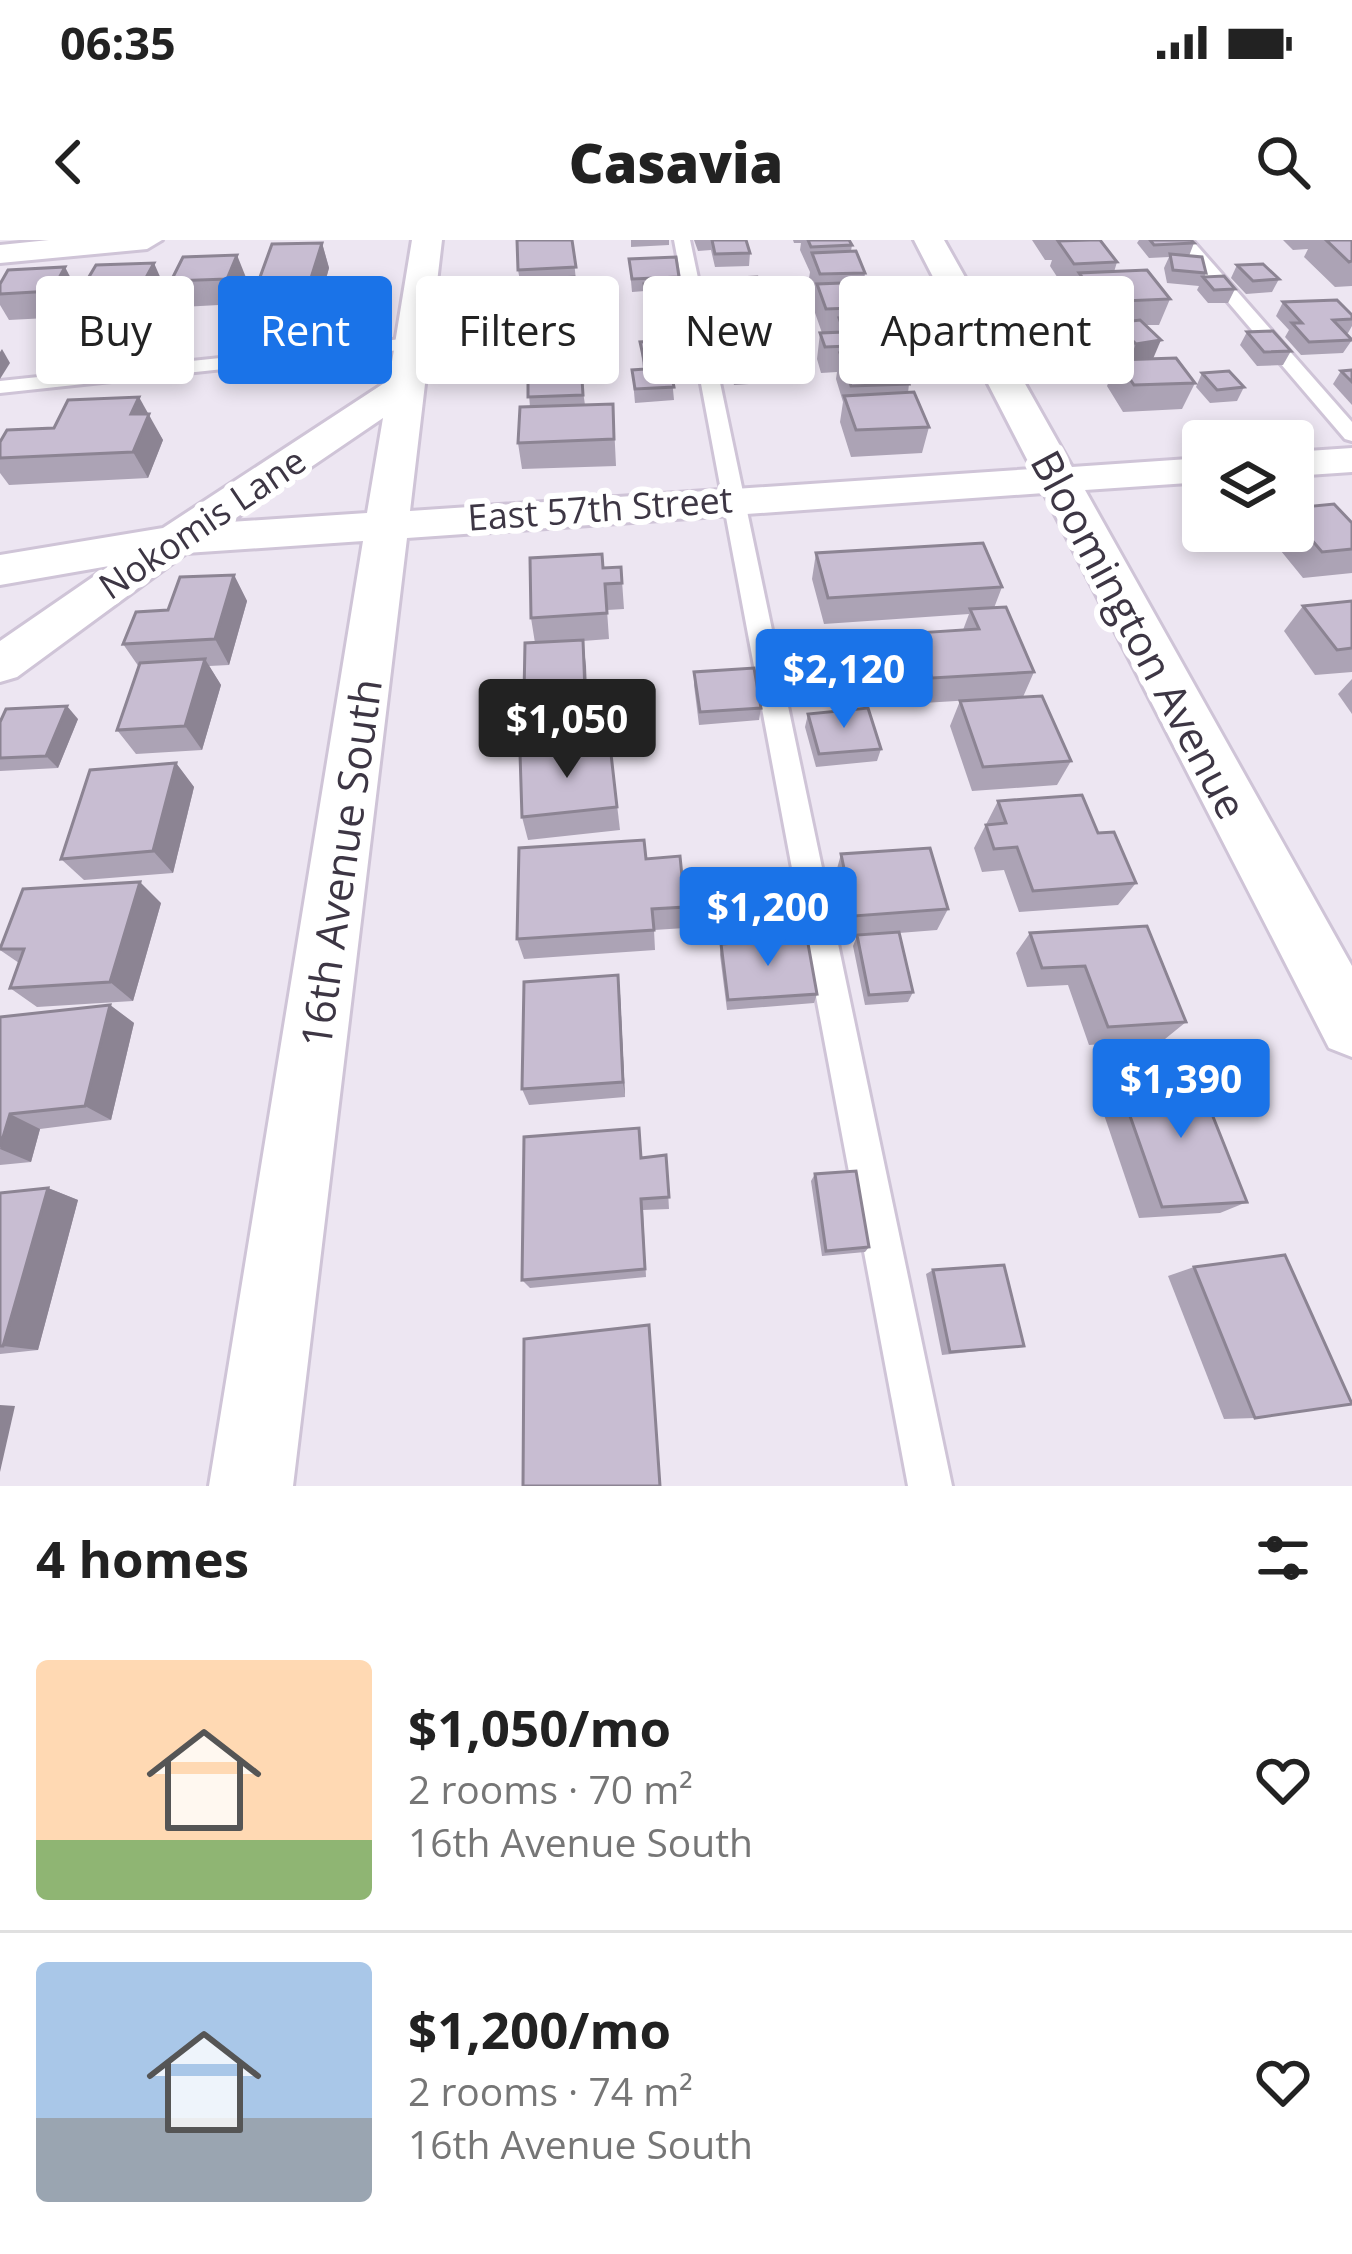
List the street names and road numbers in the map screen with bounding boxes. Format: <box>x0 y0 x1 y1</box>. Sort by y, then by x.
street label: Nokomis Lane <box>89 436 315 610</box>
street label: Bloomington Avenue <box>1019 440 1261 828</box>
street label: East 57th Street <box>466 474 734 542</box>
street label: 16th Avenue South <box>286 675 394 1051</box>

